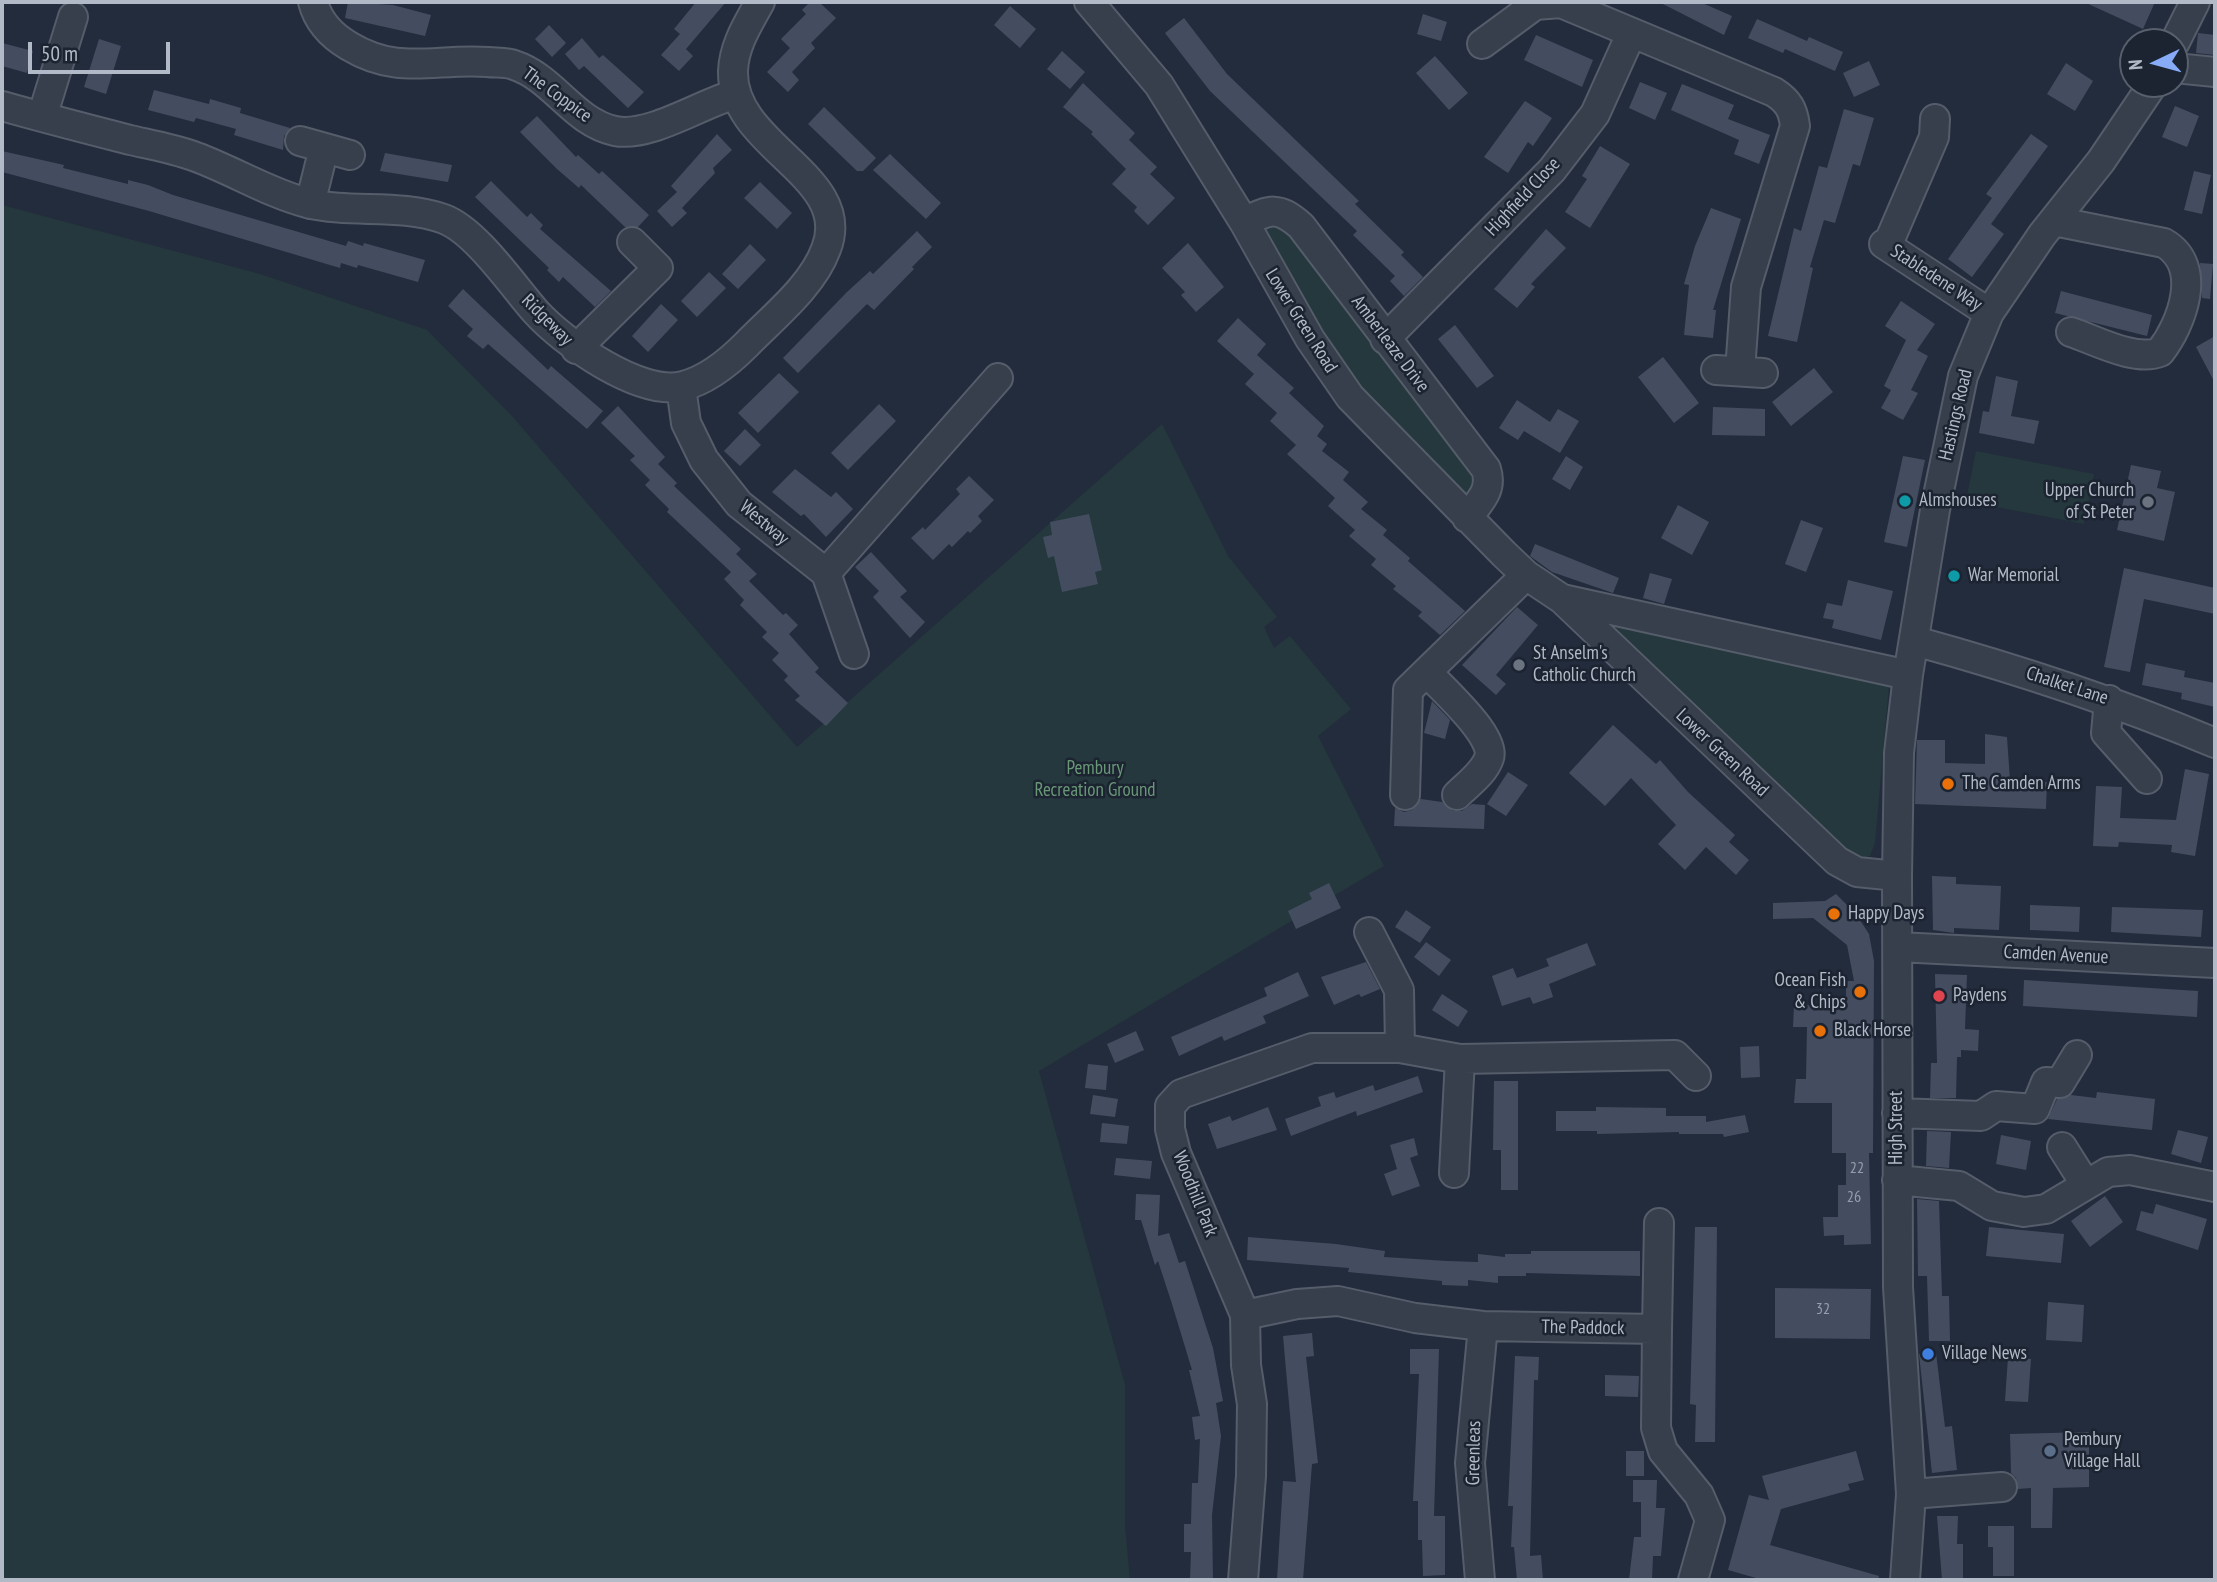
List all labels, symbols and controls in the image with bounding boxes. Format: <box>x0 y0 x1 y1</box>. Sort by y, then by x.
scale bar <box>32 28 173 72</box>
north arrow <box>2119 28 2189 98</box>
text: 50 m <box>41 40 78 67</box>
text: N <box>2123 59 2147 71</box>
street label: The Coppice <box>518 62 596 128</box>
street label: Highfield Close <box>1481 153 1565 241</box>
street label: Stabledene Way <box>1886 240 1986 316</box>
street label: Lower Green Road <box>1260 265 1342 377</box>
street label: Ridgeway <box>517 290 577 350</box>
street label: Amberleaze Drive <box>1346 291 1434 397</box>
street label: Hastings Road <box>1934 367 1978 463</box>
place label: Upper Church of St Peter <box>2045 480 2134 524</box>
place label: Almshouses <box>1919 490 1997 512</box>
marker: Almshouses <box>1897 493 1913 509</box>
marker: Upper Church of St Peter <box>2140 494 2156 510</box>
street label: Westway <box>735 496 793 550</box>
place label: War Memorial <box>1968 565 2059 587</box>
marker: War Memorial <box>1946 568 1962 584</box>
place label: St Anselm's Catholic Church <box>1533 643 1636 687</box>
marker: St Anselm's Catholic Church <box>1511 657 1527 673</box>
street label: Chalket Lane <box>2023 662 2111 710</box>
street label: Lower Green Road <box>1671 704 1773 802</box>
park label: Pembury Recreation Ground <box>1035 758 1155 802</box>
place label: The Camden Arms <box>1962 773 2081 795</box>
marker: The Camden Arms <box>1940 776 1956 792</box>
place label: Happy Days <box>1848 903 1924 925</box>
marker: Happy Days <box>1826 906 1842 922</box>
street label: Camden Avenue <box>2003 941 2109 969</box>
place label: Ocean Fish & Chips <box>1775 970 1846 1014</box>
marker: Ocean Fish & Chips <box>1852 984 1868 1000</box>
place label: Paydens <box>1953 985 2007 1007</box>
marker: Paydens <box>1931 988 1947 1004</box>
place label: Black Horse <box>1834 1020 1911 1042</box>
marker: Black Horse <box>1812 1023 1828 1039</box>
street label: High Street <box>1886 1091 1908 1165</box>
street label: Woodhill Park <box>1168 1148 1222 1240</box>
house number: 22 <box>1850 1158 1864 1178</box>
house number: 26 <box>1847 1187 1861 1207</box>
house number: 32 <box>1816 1299 1830 1319</box>
street label: The Paddock <box>1541 1316 1625 1340</box>
place label: Village News <box>1942 1343 2027 1365</box>
marker: Village News <box>1920 1346 1936 1362</box>
street label: Greenleas <box>1462 1420 1486 1486</box>
place label: Pembury Village Hall <box>2064 1429 2140 1473</box>
marker: Pembury Village Hall <box>2042 1443 2058 1459</box>

